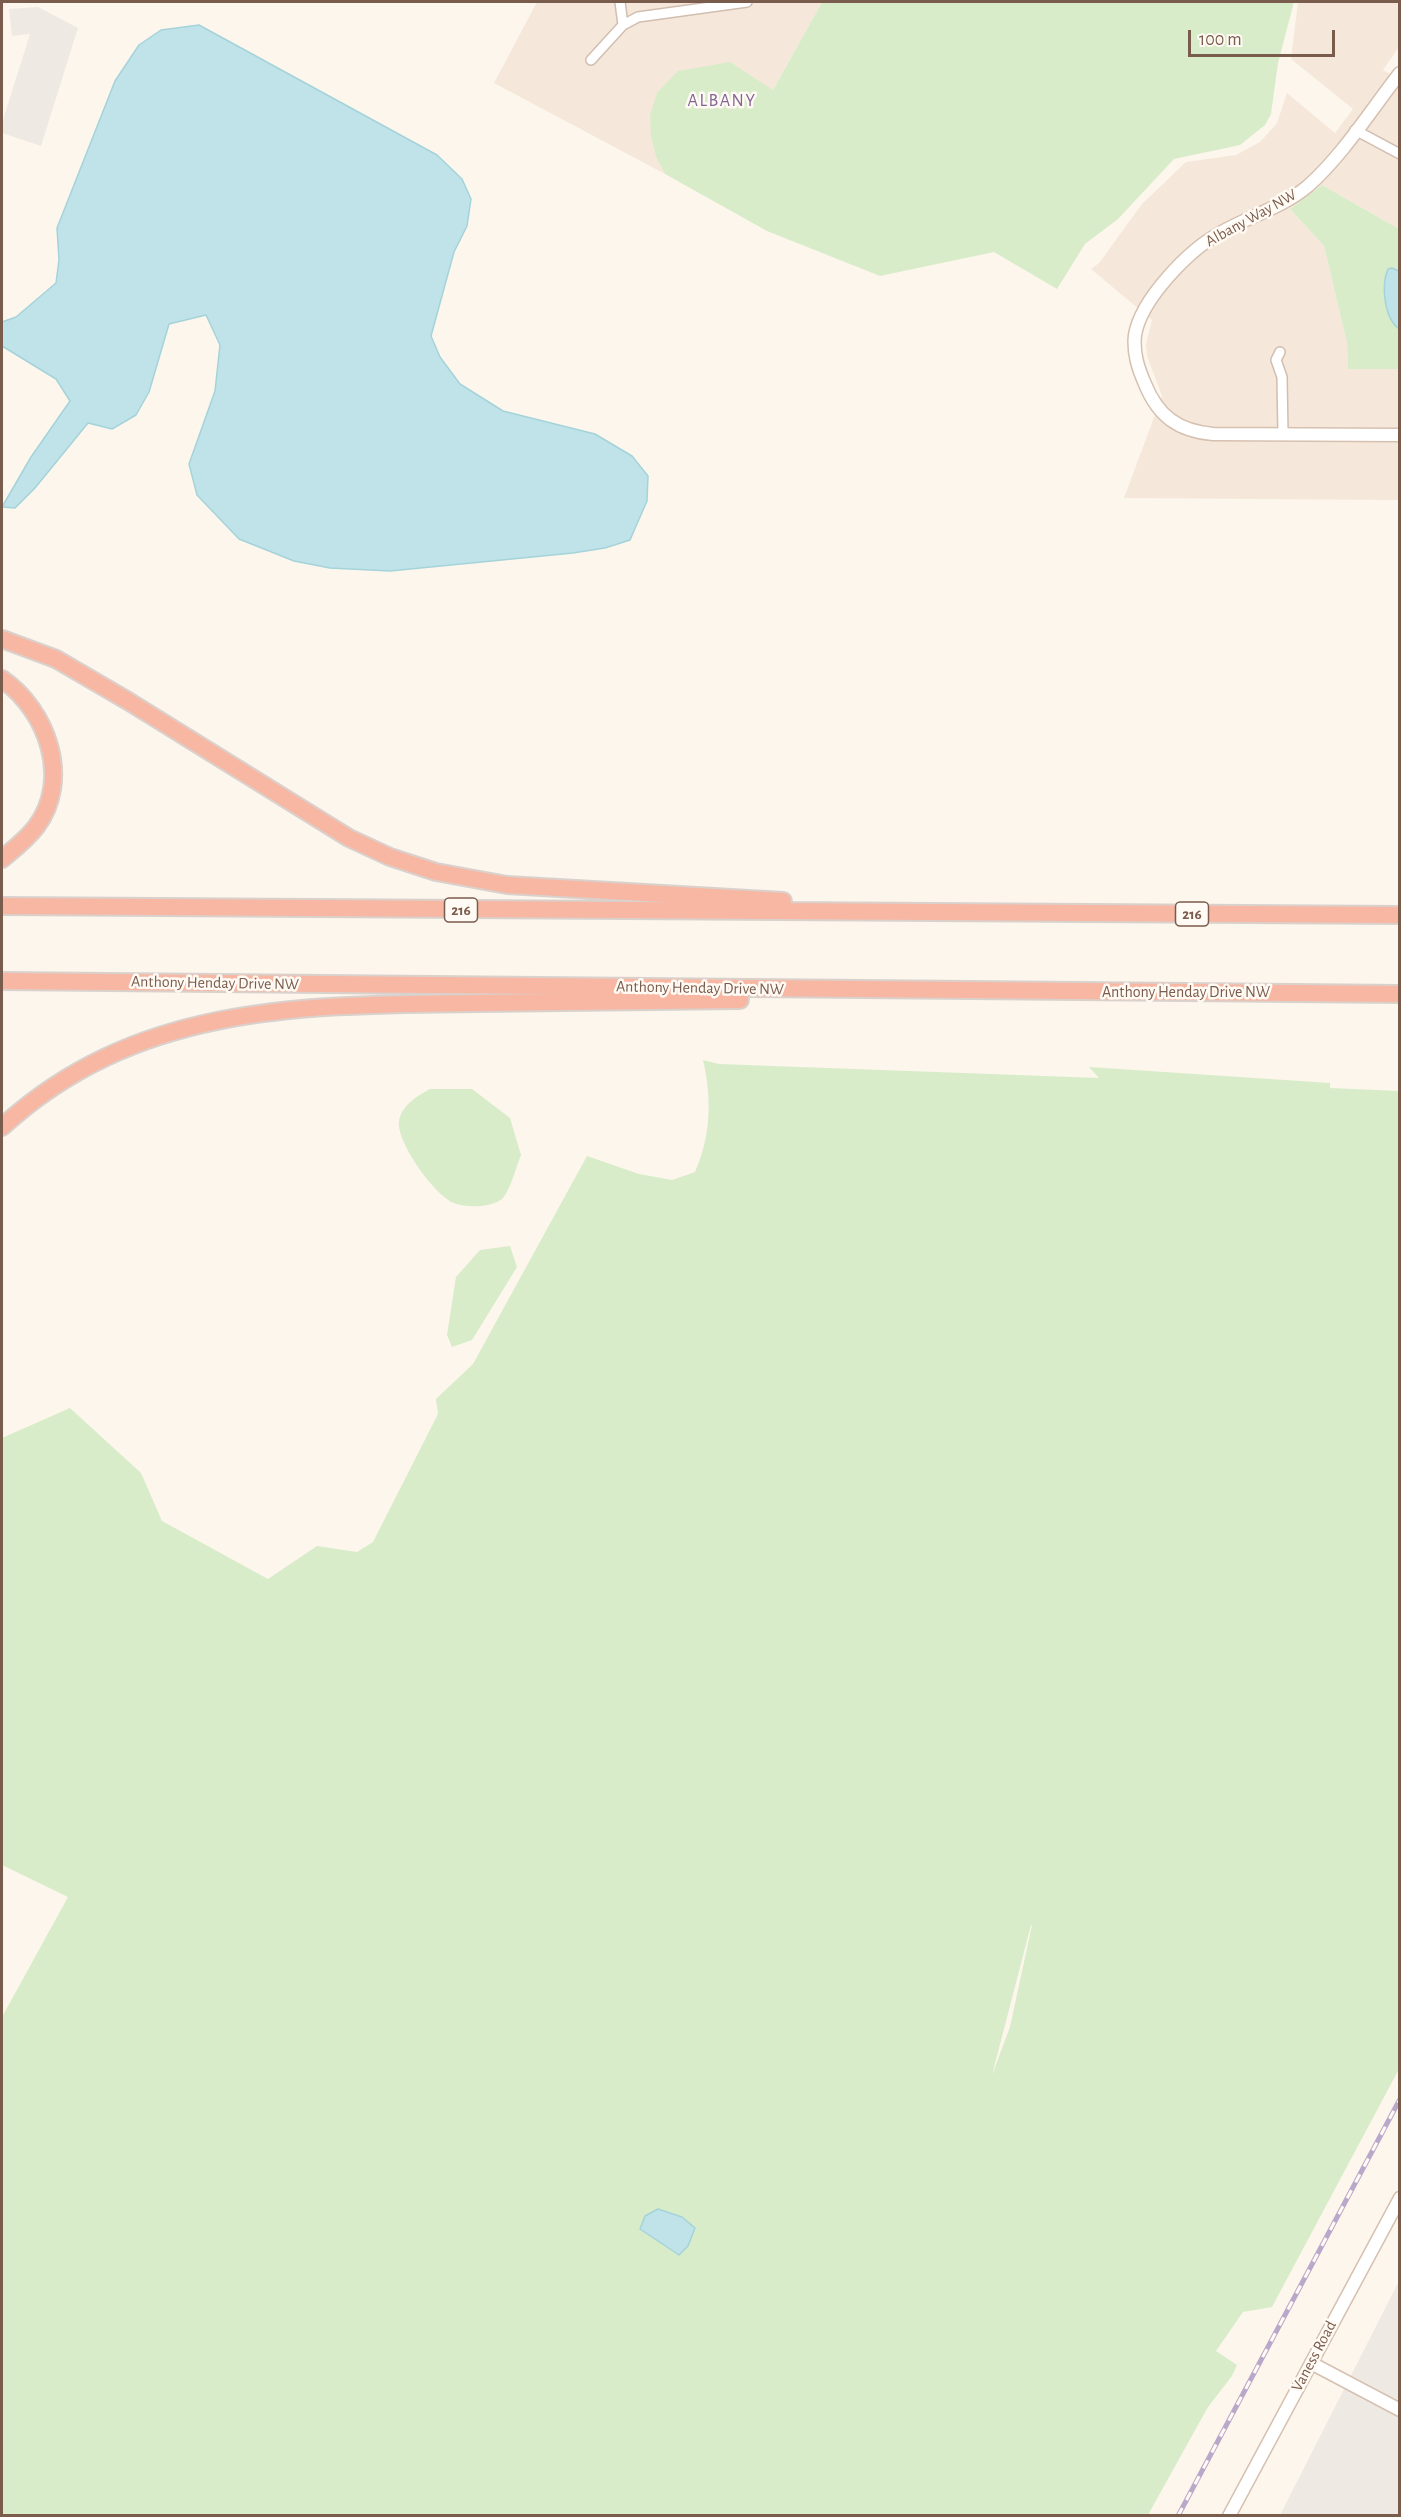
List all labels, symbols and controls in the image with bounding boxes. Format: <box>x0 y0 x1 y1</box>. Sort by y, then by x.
scale bar <box>1191 18 1338 56</box>
text: 100 m <box>1199 31 1242 49</box>
district label: ALBANY <box>688 90 756 112</box>
street label: Albany Way NW <box>1202 185 1300 251</box>
road number: 216 <box>444 898 478 922</box>
road number: 216 <box>1176 902 1208 926</box>
street label: Anthony Henday Drive NW <box>131 972 299 994</box>
street label: Anthony Henday Drive NW <box>616 977 784 999</box>
street label: Anthony Henday Drive NW <box>1102 982 1270 1002</box>
street label: Vaness Road <box>1287 2317 1341 2395</box>

